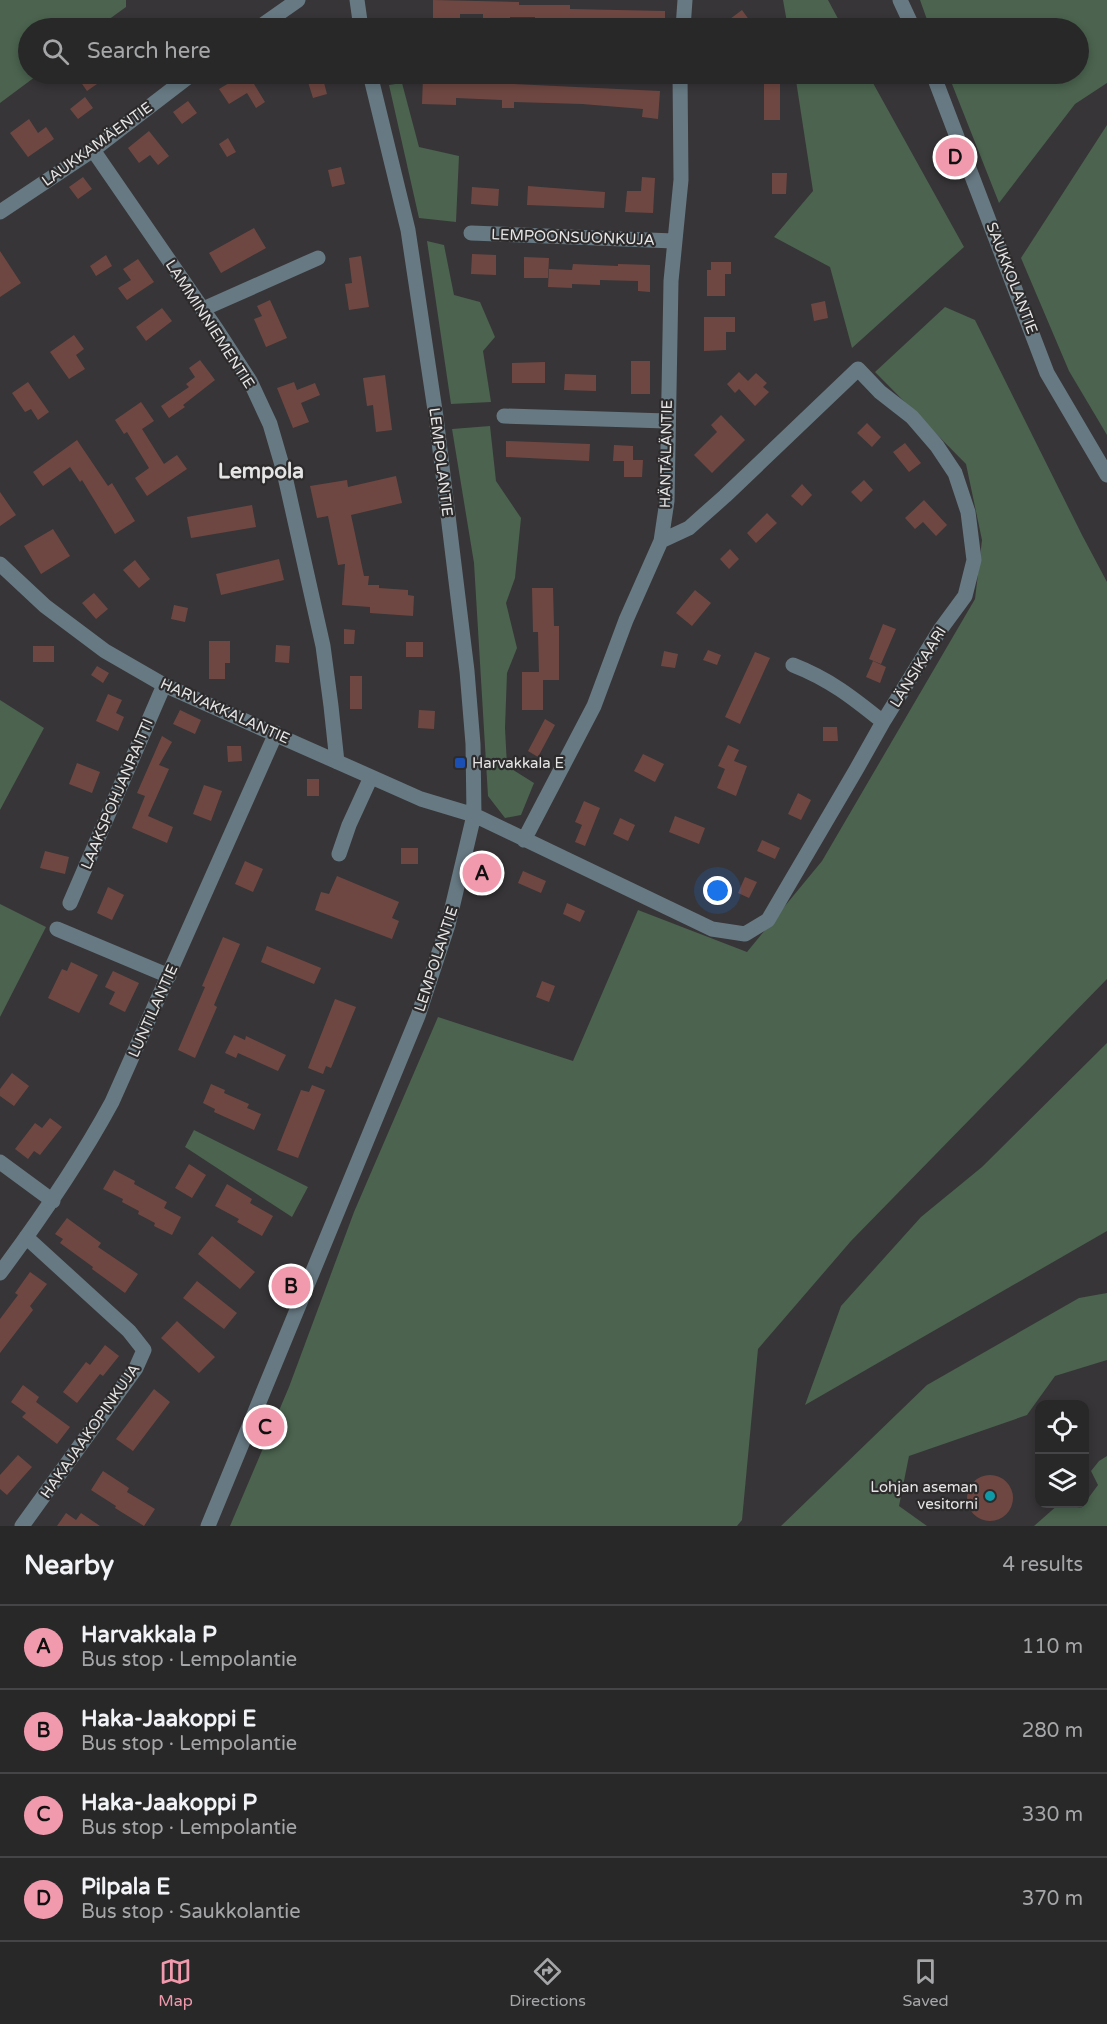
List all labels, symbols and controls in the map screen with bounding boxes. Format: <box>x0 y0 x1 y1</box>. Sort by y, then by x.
search box <box>18 18 1089 84</box>
icon: search <box>39 35 72 68</box>
text: Search here <box>87 38 211 64</box>
street label: LAUKKAMÄENTIE <box>38 98 156 190</box>
pin: D <box>936 134 974 180</box>
street label: SAUKKOLANTIE <box>982 220 1042 336</box>
street label: LEMPOONSUONKUJA <box>491 225 655 249</box>
street label: LAMMINNIEMENTIE <box>162 256 258 392</box>
street label: HÄNTÄLÄNTIE <box>656 400 676 508</box>
street label: LEMPOLANTIE <box>425 407 457 517</box>
district label: Lempola <box>218 459 304 484</box>
street label: LÄNSIKAARI <box>886 623 950 711</box>
street label: HARVAKKALANTIE <box>158 674 292 748</box>
street label: LAAKSPOHJANRAITTI <box>77 716 157 872</box>
place label: Harvakkala E <box>472 754 564 772</box>
marker: Harvakkala E <box>453 756 467 770</box>
pin: A <box>462 850 502 896</box>
your location <box>703 876 732 905</box>
street label: LEMPOLANTIE <box>411 904 461 1014</box>
street label: LUNTILANTIE <box>124 962 182 1060</box>
pin: B <box>272 1264 310 1308</box>
street label: HAKAJAAKOPINKUJA <box>37 1360 143 1502</box>
map controls <box>1035 1400 1089 1508</box>
button: locate <box>1035 1400 1089 1454</box>
pin: C <box>246 1404 284 1450</box>
button: layers <box>1035 1454 1089 1508</box>
place label: Lohjan aseman vesitorni <box>870 1478 978 1513</box>
marker: Lohjan aseman vesitorni <box>983 1489 997 1503</box>
text: Nearby <box>24 1550 114 1581</box>
text: 4 results <box>1003 1553 1083 1577</box>
text: Harvakkala P <box>81 1622 217 1648</box>
text: A <box>36 1635 51 1659</box>
text: 110 m <box>1022 1635 1083 1659</box>
text: Bus stop · Lempolantie <box>81 1648 297 1672</box>
text: Haka-Jaakoppi E <box>81 1706 256 1732</box>
text: B <box>37 1719 50 1743</box>
text: 280 m <box>1022 1719 1083 1743</box>
text: Bus stop · Lempolantie <box>81 1732 297 1756</box>
text: Haka-Jaakoppi P <box>81 1790 257 1816</box>
text: C <box>37 1803 50 1827</box>
text: 330 m <box>1022 1803 1083 1827</box>
text: Bus stop · Lempolantie <box>81 1816 297 1840</box>
text: Pilpala E <box>81 1874 170 1900</box>
text: D <box>36 1887 51 1911</box>
text: 370 m <box>1022 1887 1083 1911</box>
text: Bus stop · Saukkolantie <box>81 1900 301 1924</box>
tab: Map <box>158 1955 193 2011</box>
tab: Directions <box>509 1955 586 2011</box>
tab: Saved <box>902 1955 949 2011</box>

